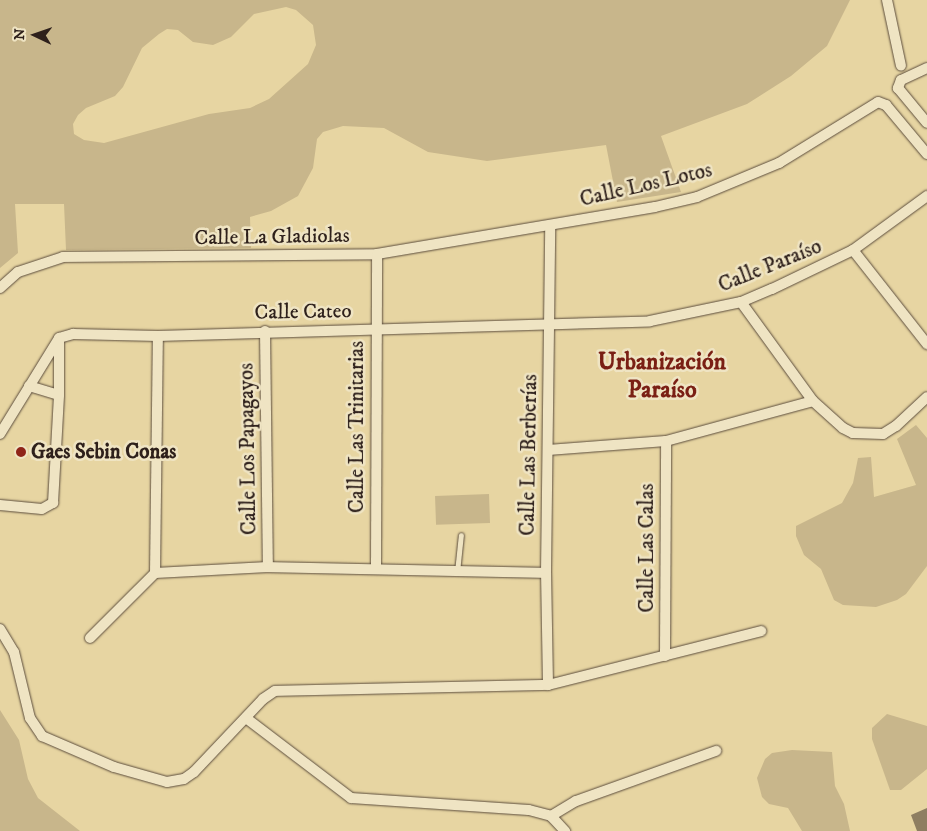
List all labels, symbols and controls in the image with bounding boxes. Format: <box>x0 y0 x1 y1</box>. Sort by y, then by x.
north arrow <box>10 10 60 60</box>
text: N <box>11 28 29 40</box>
street label: Calle Los Lotos <box>577 158 715 212</box>
street label: Calle La Gladiolas <box>194 223 350 251</box>
street label: Calle Paraíso <box>715 234 825 298</box>
street label: Calle Cateo <box>254 299 352 325</box>
street label: Calle Las Trinitarias <box>344 341 370 513</box>
district label: Urbanización Paraíso <box>598 349 726 405</box>
street label: Calle Los Papagayos <box>234 363 262 535</box>
street label: Calle Las Berberías <box>515 374 543 536</box>
place label: Gaes Sebin Conas <box>31 439 176 465</box>
marker: Gaes Sebin Conas <box>15 446 27 458</box>
street label: Calle Las Calas <box>634 483 660 613</box>

